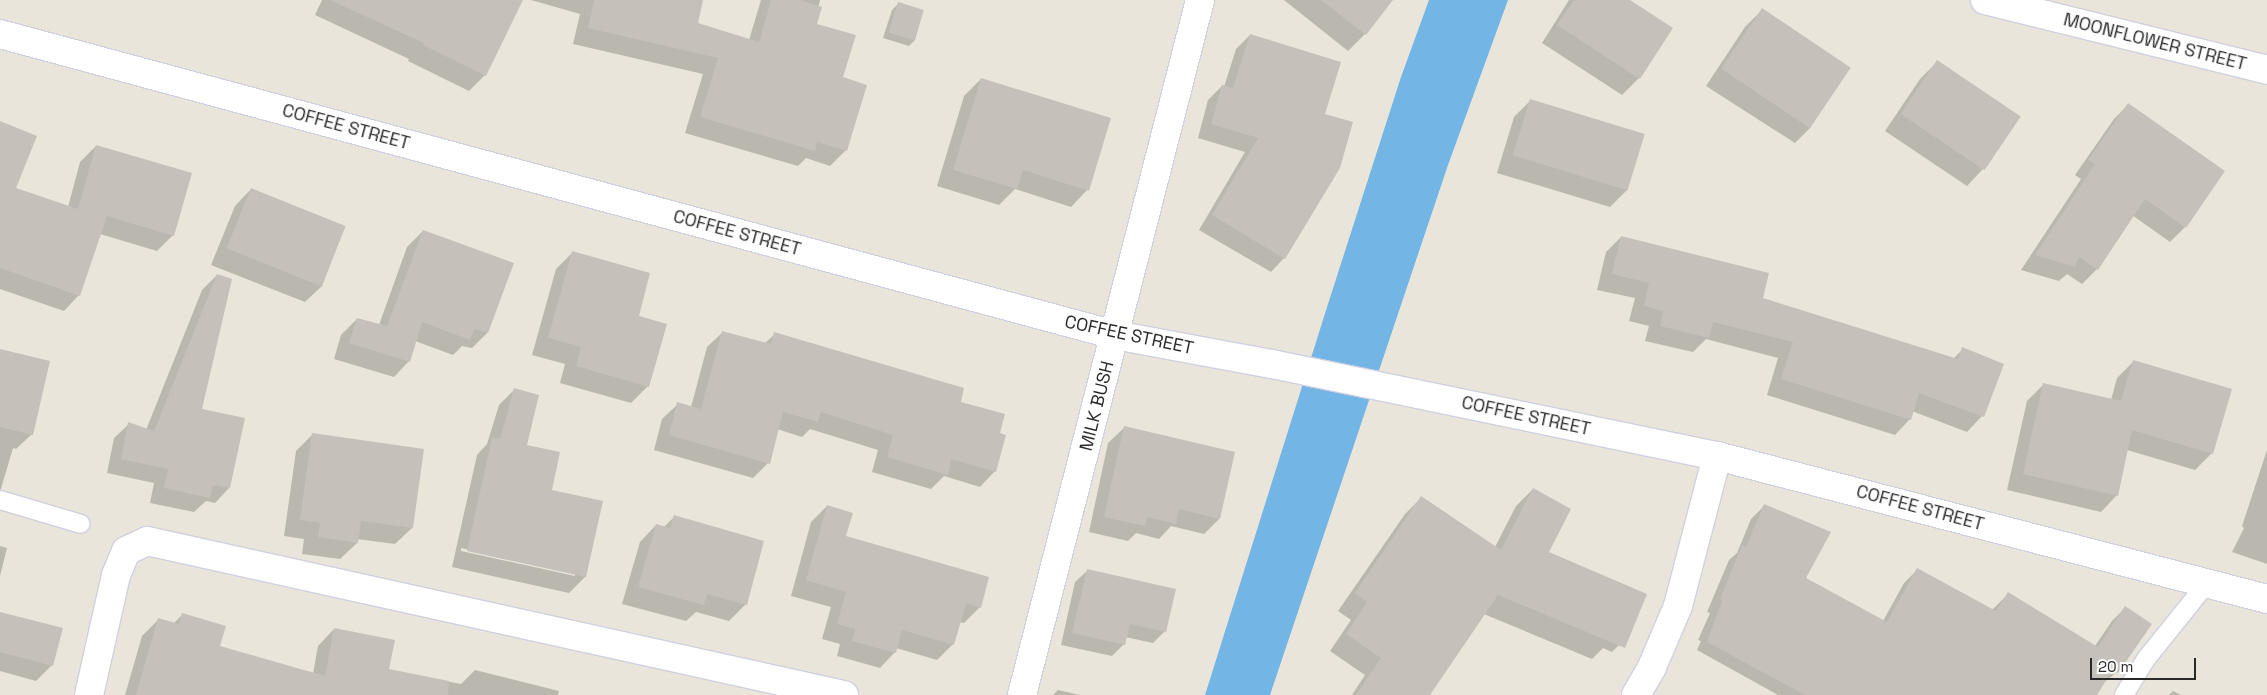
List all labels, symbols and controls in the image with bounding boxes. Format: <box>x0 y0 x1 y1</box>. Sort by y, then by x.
street label: MOONFLOWER STREET <box>2061 9 2249 75</box>
street label: COFFEE STREET <box>280 100 412 154</box>
street label: COFFEE STREET <box>671 206 803 260</box>
street label: COFFEE STREET <box>1063 311 1195 359</box>
street label: MILK BUSH <box>1075 359 1119 453</box>
street label: COFFEE STREET <box>1460 392 1592 440</box>
street label: COFFEE STREET <box>1854 481 1986 535</box>
scale bar <box>2092 648 2198 680</box>
text: 20 m <box>2098 657 2133 676</box>

